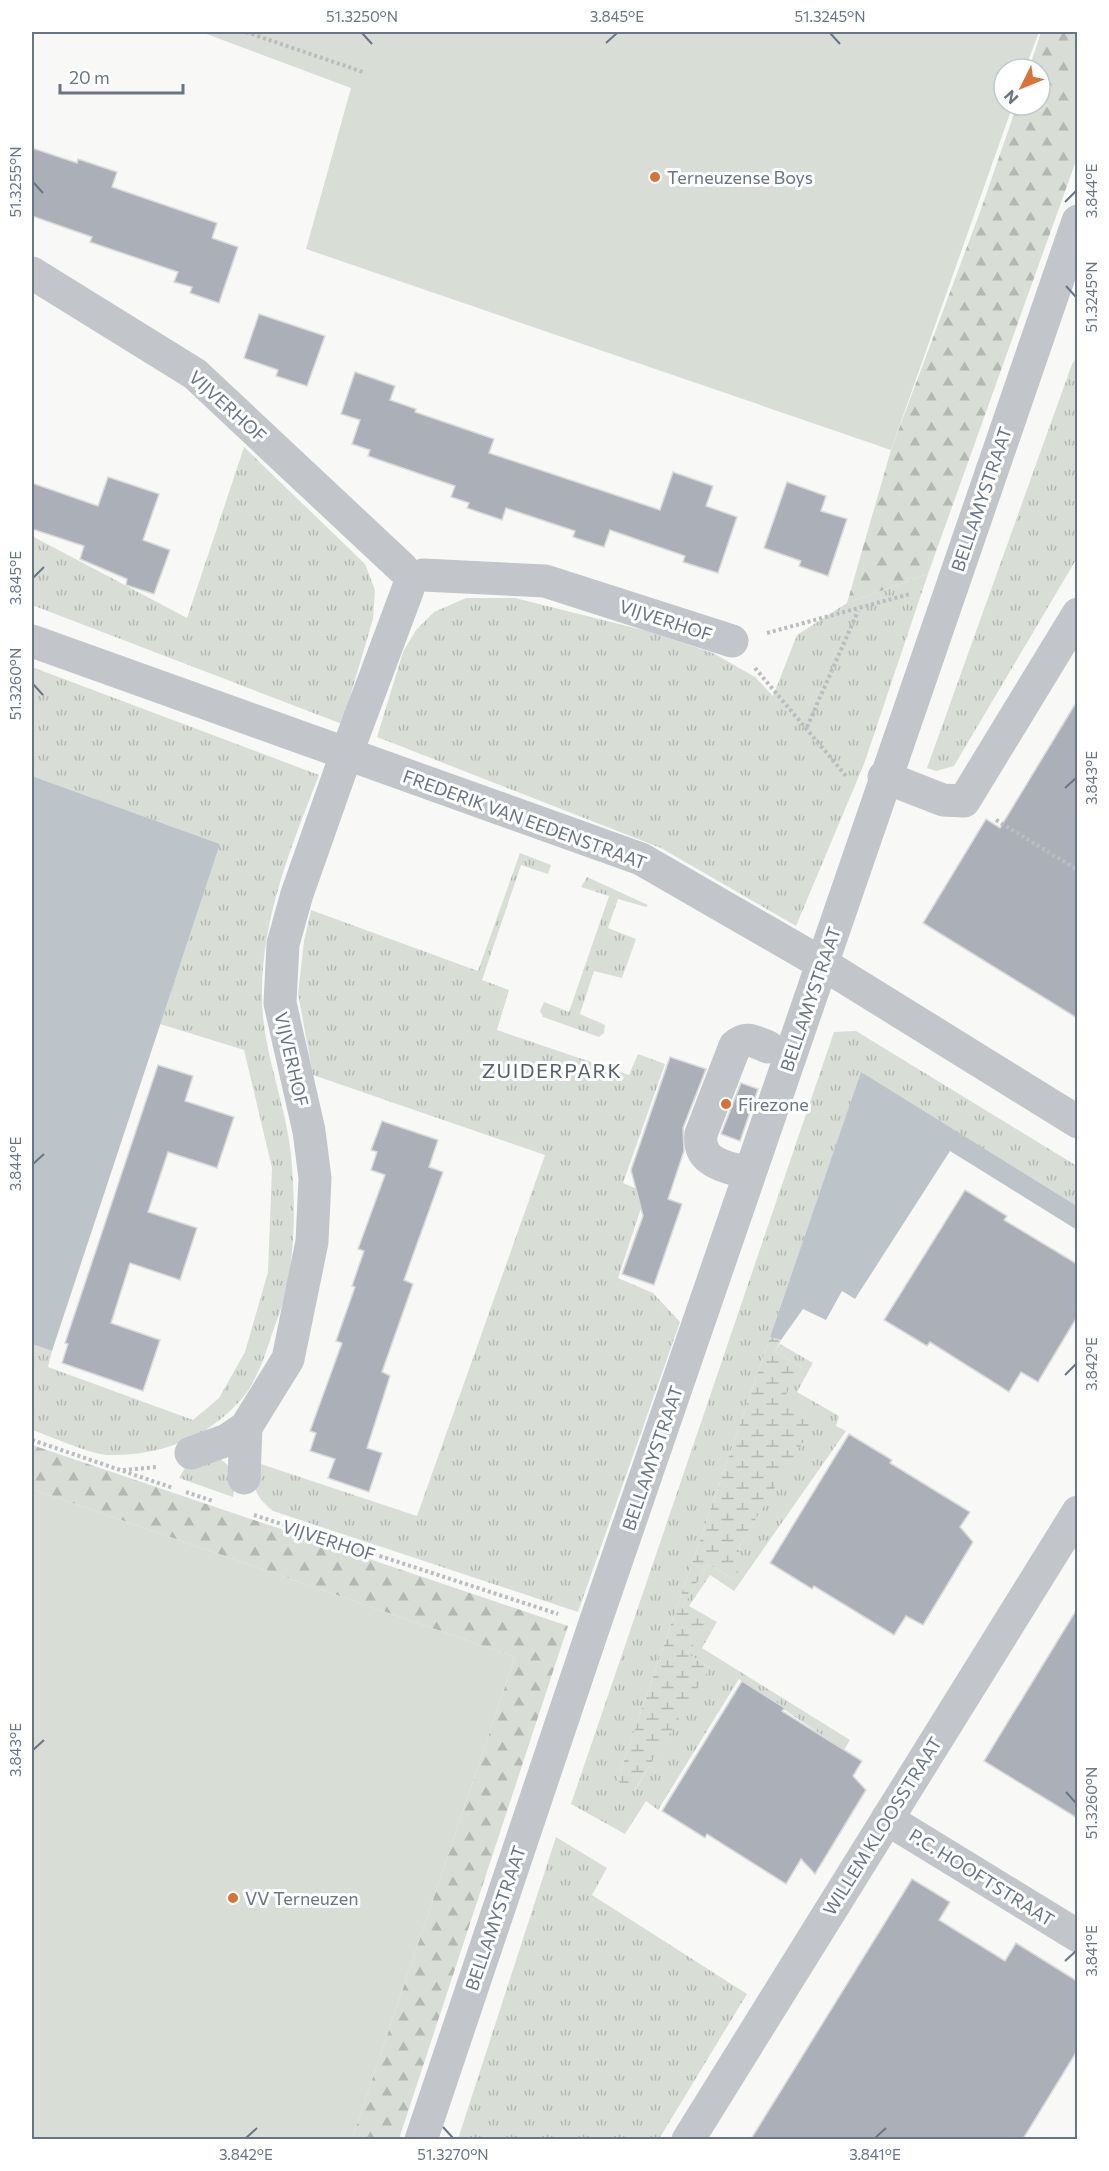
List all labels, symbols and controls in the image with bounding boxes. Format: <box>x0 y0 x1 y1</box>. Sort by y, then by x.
text: 51.3250°N <box>326 7 398 25</box>
text: 3.845°E <box>590 7 644 25</box>
text: 51.3245°N <box>794 7 866 25</box>
scale bar <box>60 57 183 95</box>
north arrow <box>992 57 1052 117</box>
text: 20 m <box>69 66 110 88</box>
text: N <box>1000 87 1022 108</box>
text: 51.3255°N <box>6 146 24 218</box>
text: 3.844°E <box>1082 164 1100 218</box>
place label: Terneuzense Boys <box>667 166 813 188</box>
marker: Terneuzense Boys <box>648 170 662 184</box>
text: 51.3245°N <box>1082 261 1100 333</box>
street label: VIJVERHOF <box>185 366 271 446</box>
street label: BELLAMYSTRAAT <box>946 424 1016 574</box>
text: 3.845°E <box>6 551 24 605</box>
street label: VIJVERHOF <box>617 595 715 645</box>
text: 51.3260°N <box>6 648 24 720</box>
text: 3.843°E <box>1082 751 1100 805</box>
street label: FREDERIK VAN EEDENSTRAAT <box>400 765 650 873</box>
street label: BELLAMYSTRAAT <box>775 924 845 1074</box>
street label: VIJVERHOF <box>270 1010 314 1108</box>
district label: ZUIDERPARK <box>482 1058 622 1082</box>
place label: Firezone <box>738 1093 809 1115</box>
marker: Firezone <box>719 1097 733 1111</box>
text: 3.844°E <box>6 1137 24 1191</box>
text: 3.842°E <box>1082 1337 1100 1391</box>
street label: BELLAMYSTRAAT <box>617 1383 687 1533</box>
street label: VIJVERHOF <box>280 1515 378 1565</box>
text: 3.843°E <box>6 1723 24 1777</box>
street label: WILLEM KLOOSSTRAAT <box>818 1733 946 1919</box>
text: 51.3260°N <box>1082 1767 1100 1839</box>
street label: P.C. HOOFTSTRAAT <box>905 1823 1059 1931</box>
street label: BELLAMYSTRAAT <box>460 1843 530 1993</box>
place label: VV Terneuzen <box>245 1887 359 1909</box>
marker: VV Terneuzen <box>226 1891 240 1905</box>
text: 3.841°E <box>1082 1925 1100 1977</box>
text: 3.842°E <box>219 2145 273 2163</box>
text: 51.3270°N <box>417 2145 489 2163</box>
text: 3.841°E <box>849 2145 901 2163</box>

